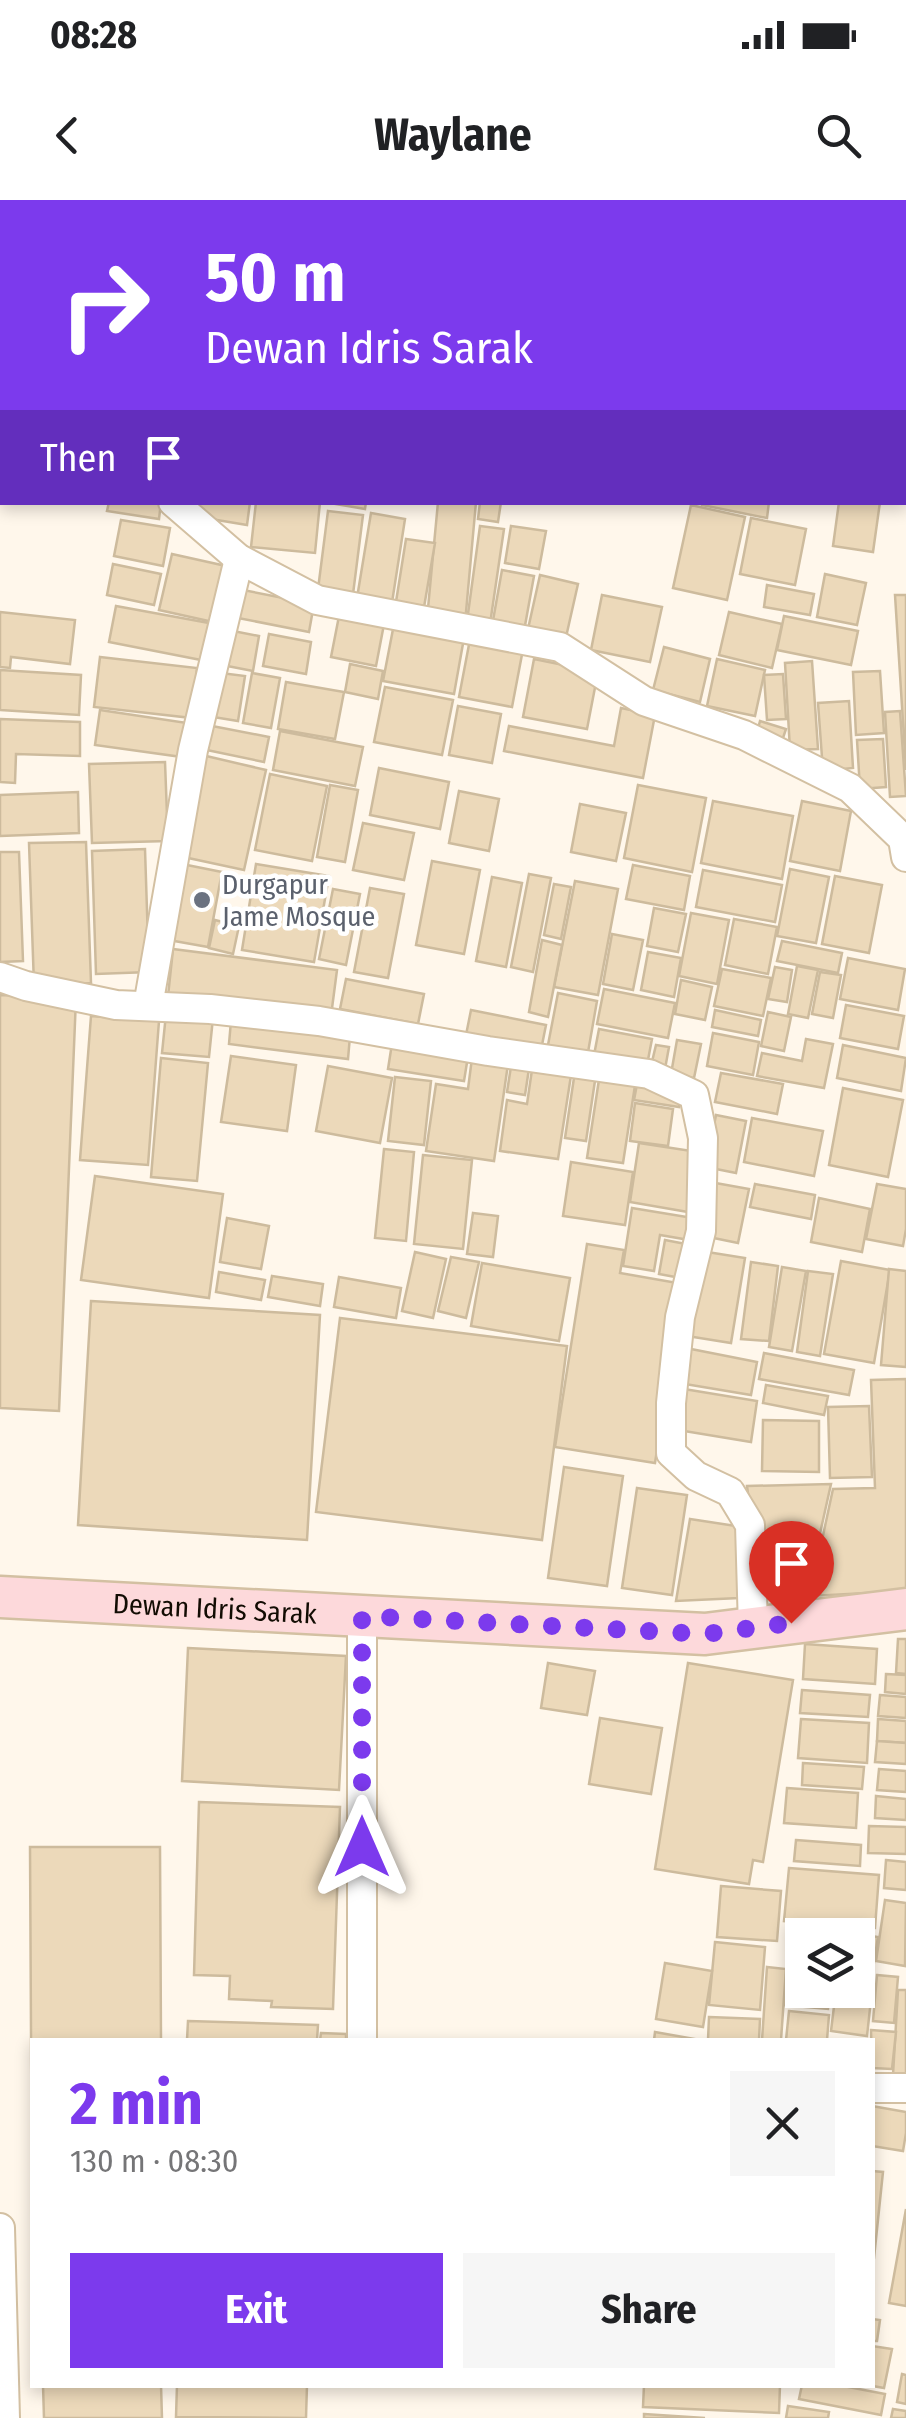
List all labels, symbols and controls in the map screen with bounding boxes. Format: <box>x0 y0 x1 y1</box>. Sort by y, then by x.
text: 08:28 <box>50 12 137 58</box>
icon: back <box>40 108 95 163</box>
text: Waylane <box>374 108 532 162</box>
icon: search <box>811 108 866 163</box>
text: 50 m <box>205 236 346 320</box>
icon: right <box>40 240 170 370</box>
text: Dewan Idris Sarak <box>205 321 533 375</box>
icon: arrive <box>136 430 191 485</box>
text: Then <box>40 435 116 481</box>
place label: Durgapur Jame Mosque <box>222 868 375 933</box>
marker: Durgapur Jame Mosque <box>191 889 213 911</box>
pin <box>749 1521 834 1624</box>
icon: arrive <box>764 1536 819 1591</box>
street label: Dewan Idris Sarak <box>112 1586 319 1630</box>
position arrow <box>310 1795 414 1899</box>
map controls <box>785 1918 875 2008</box>
button: layers <box>785 1918 875 2008</box>
text: 2 min <box>70 2068 203 2140</box>
button: close <box>730 2071 835 2176</box>
text: 130 m · 08:30 <box>70 2142 238 2180</box>
button: Exit <box>70 2253 443 2368</box>
button: Share <box>463 2253 835 2368</box>

